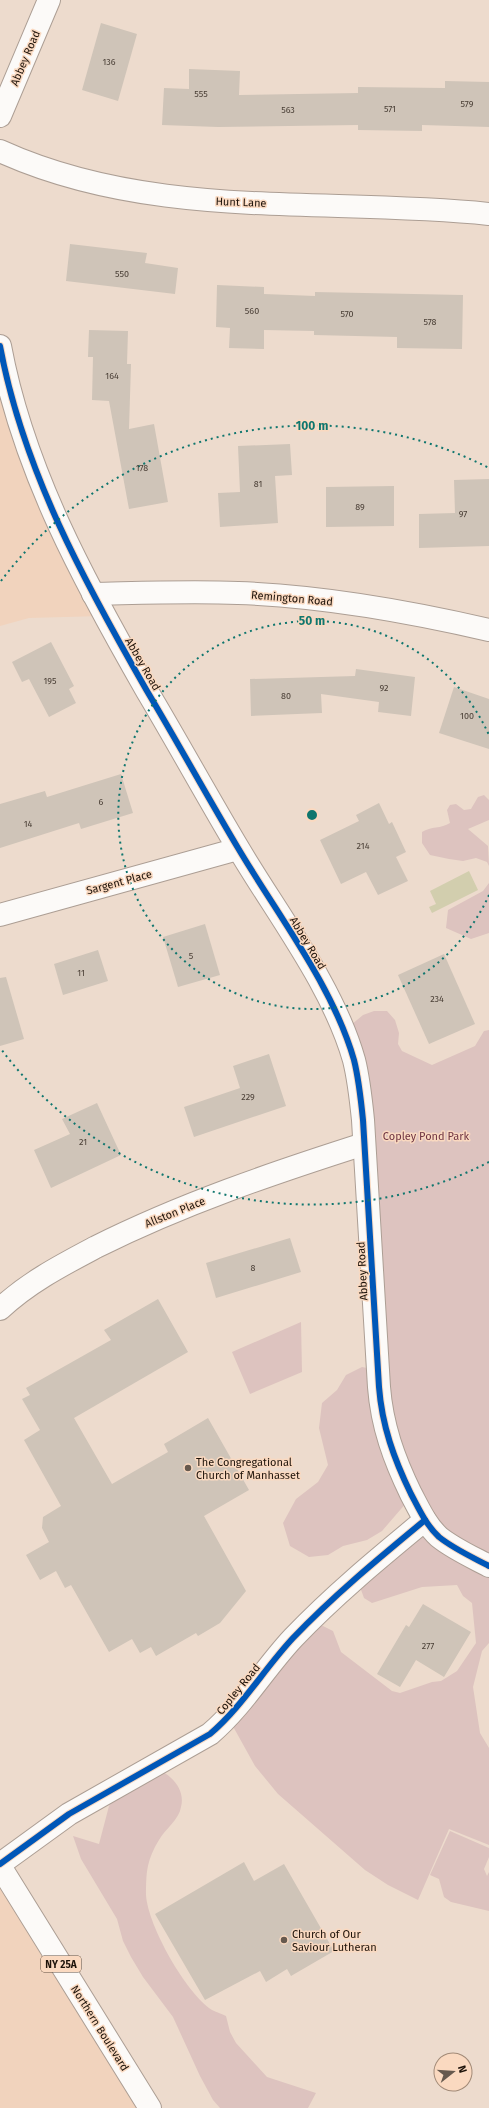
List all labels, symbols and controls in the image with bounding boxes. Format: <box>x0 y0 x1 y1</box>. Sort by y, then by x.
street label: Abbey Road <box>8 28 43 88</box>
house number: 136 <box>102 57 116 67</box>
house number: 555 <box>194 89 208 99</box>
house number: 579 <box>461 99 474 109</box>
house number: 571 <box>384 104 396 114</box>
house number: 563 <box>281 105 295 115</box>
street label: Hunt Lane <box>215 195 267 210</box>
house number: 550 <box>115 269 129 279</box>
house number: 560 <box>245 306 259 316</box>
house number: 570 <box>340 309 354 319</box>
house number: 578 <box>423 317 437 327</box>
house number: 164 <box>105 371 119 381</box>
text: 100 m <box>296 419 328 433</box>
house number: 178 <box>136 463 148 473</box>
house number: 81 <box>254 479 262 489</box>
house number: 89 <box>355 502 365 512</box>
house number: 97 <box>459 509 467 519</box>
street label: Remington Road <box>250 588 333 609</box>
text: 50 m <box>299 614 325 628</box>
street label: Abbey Road <box>122 635 163 693</box>
house number: 195 <box>43 676 57 686</box>
house number: 92 <box>380 683 388 693</box>
house number: 80 <box>281 691 291 701</box>
house number: 100 <box>460 711 474 721</box>
house number: 6 <box>99 797 104 807</box>
centre of rings <box>305 808 319 822</box>
house number: 14 <box>24 819 33 829</box>
house number: 214 <box>357 841 370 851</box>
street label: Sargent Place <box>85 867 153 897</box>
street label: Abbey Road <box>287 915 328 972</box>
house number: 5 <box>189 951 194 961</box>
house number: 11 <box>77 968 85 978</box>
house number: 234 <box>430 994 444 1004</box>
house number: 229 <box>241 1092 255 1102</box>
park label: Copley Pond Park <box>383 1130 470 1143</box>
house number: 21 <box>79 1137 87 1147</box>
street label: Allston Place <box>143 1194 207 1230</box>
street label: Abbey Road <box>354 1241 371 1301</box>
house number: 8 <box>251 1263 256 1273</box>
place label: The Congregational Church of Manhasset <box>196 1456 300 1482</box>
marker: The Congregational Church of Manhasset <box>183 1463 193 1473</box>
house number: 277 <box>422 1641 434 1651</box>
street label: Copley Road <box>214 1661 263 1717</box>
place label: Church of Our Saviour Lutheran <box>292 1928 377 1954</box>
marker: Church of Our Saviour Lutheran <box>279 1935 289 1945</box>
road number: NY 25A <box>41 1956 81 1972</box>
street label: Northern Boulevard <box>68 1983 131 2074</box>
north arrow <box>433 2052 473 2092</box>
text: N <box>455 2064 469 2075</box>

